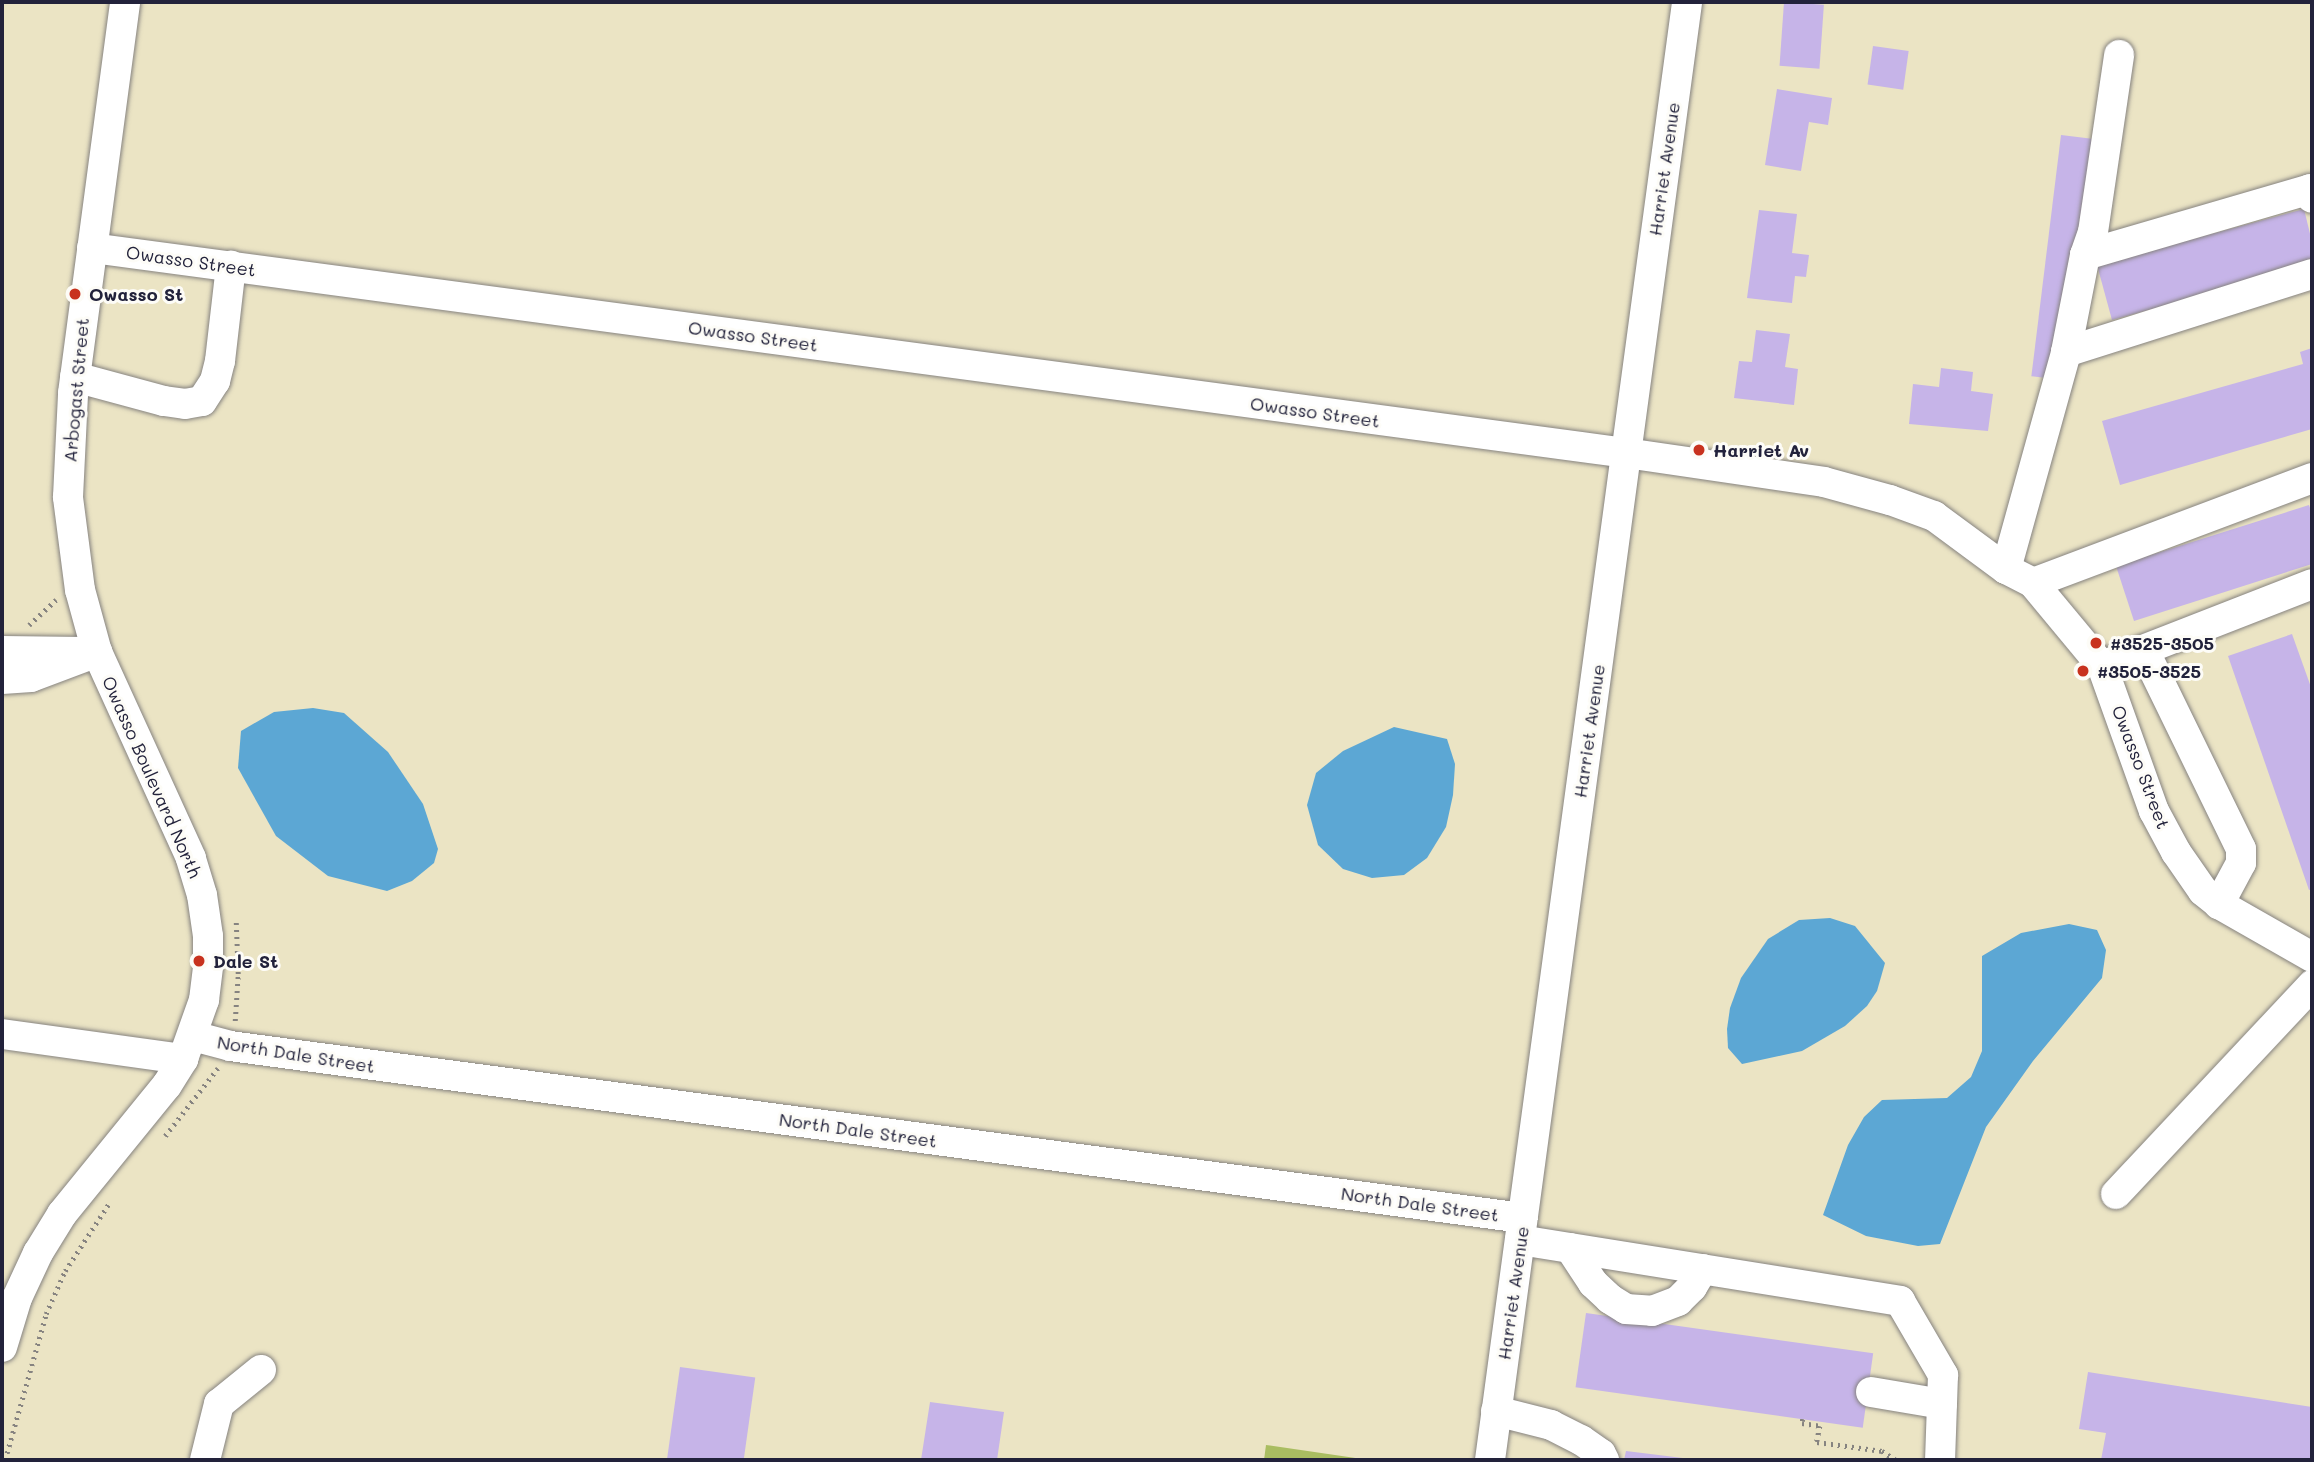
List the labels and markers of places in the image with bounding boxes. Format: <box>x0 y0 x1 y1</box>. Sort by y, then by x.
place label: Owasso St <box>89 283 183 305</box>
marker: Owasso St <box>67 286 83 302</box>
place label: Harriet Av <box>1713 439 1809 461</box>
marker: Harriet Av <box>1691 442 1707 458</box>
place label: #3525-3505 <box>2110 632 2214 654</box>
marker: #3525-3505 <box>2088 635 2104 651</box>
place label: #3505-3525 <box>2097 660 2201 682</box>
marker: #3505-3525 <box>2075 663 2091 679</box>
place label: Dale St <box>213 950 278 972</box>
marker: Dale St <box>191 953 207 969</box>

